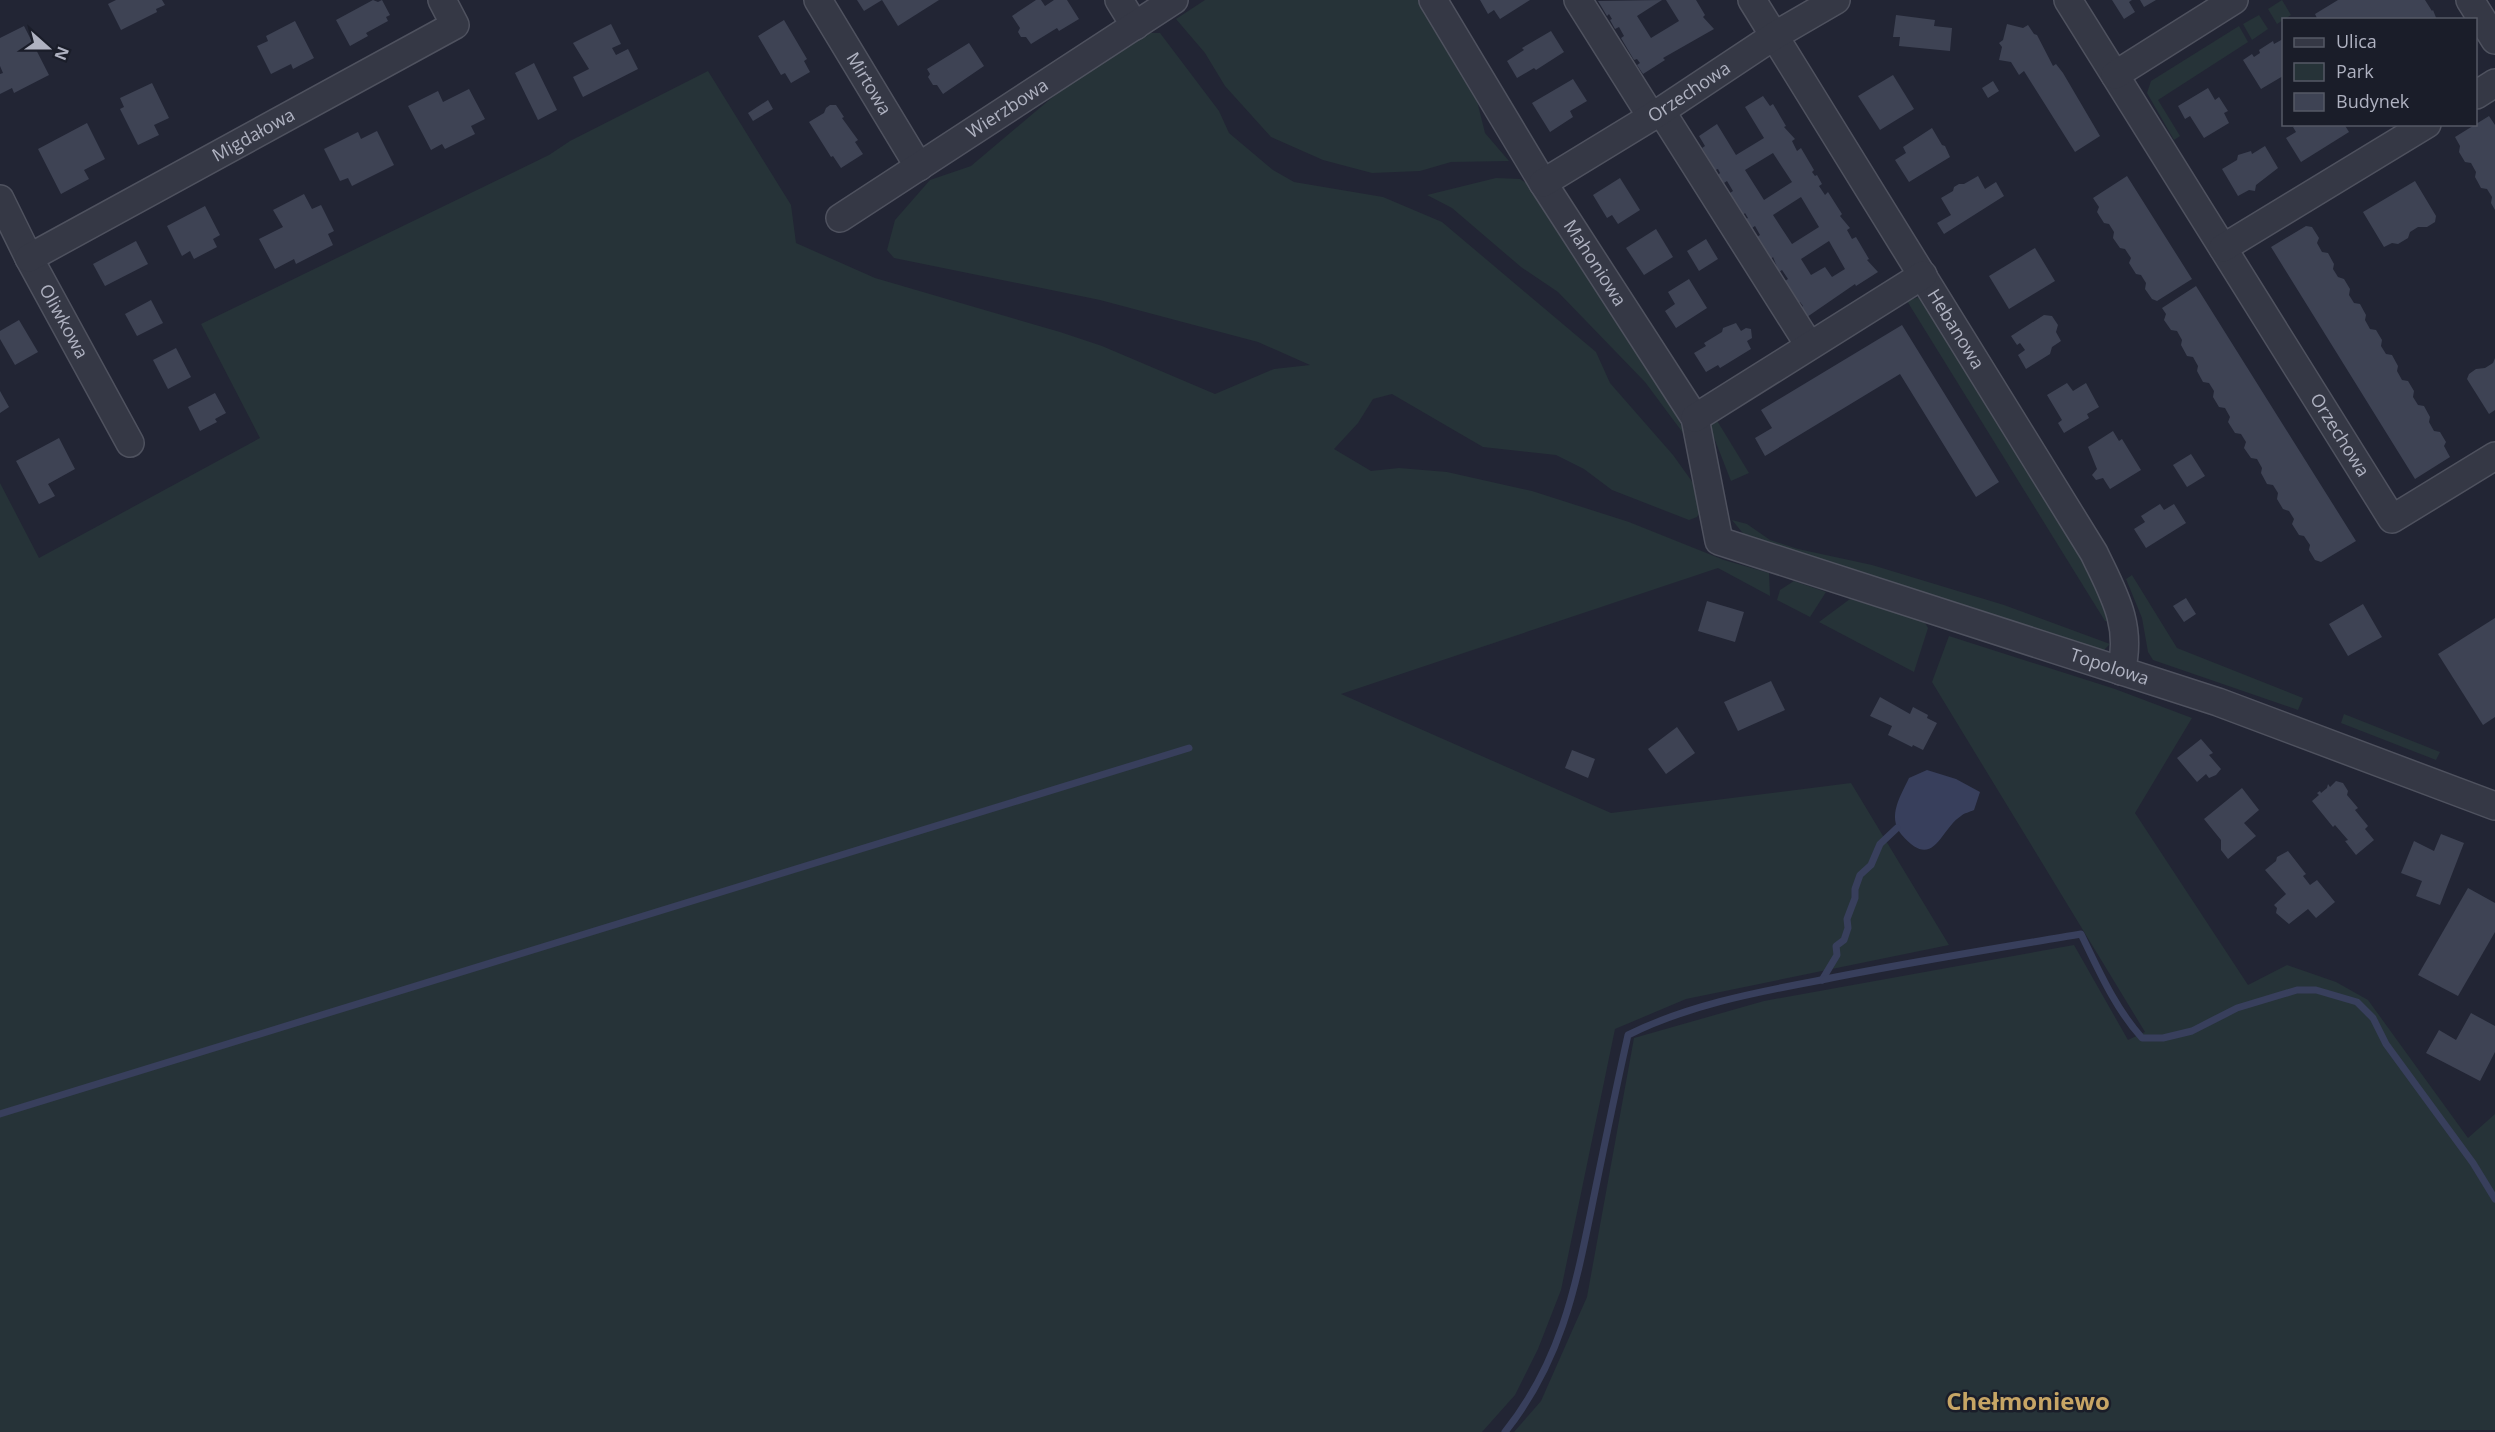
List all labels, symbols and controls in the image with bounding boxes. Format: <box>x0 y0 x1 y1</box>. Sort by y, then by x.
north arrow <box>18 18 78 78</box>
legend <box>2282 18 2477 126</box>
text: Ulica <box>2336 29 2377 53</box>
text: N <box>49 43 75 63</box>
street label: Mirtowa <box>841 47 898 119</box>
street label: Orzechowa <box>1643 55 1735 127</box>
text: Park <box>2336 59 2374 83</box>
street label: Wierzbowa <box>961 72 1052 143</box>
text: Budynek <box>2336 89 2410 113</box>
street label: Migdałowa <box>207 102 299 167</box>
street label: Mahoniowa <box>1559 215 1633 310</box>
street label: Oliwkowa <box>34 280 95 362</box>
street label: Hebanowa <box>1922 284 1990 373</box>
street label: Orzechowa <box>2305 388 2376 481</box>
street label: Topolowa <box>2067 642 2152 690</box>
district label: Chełmoniewo <box>1946 1384 2110 1417</box>

